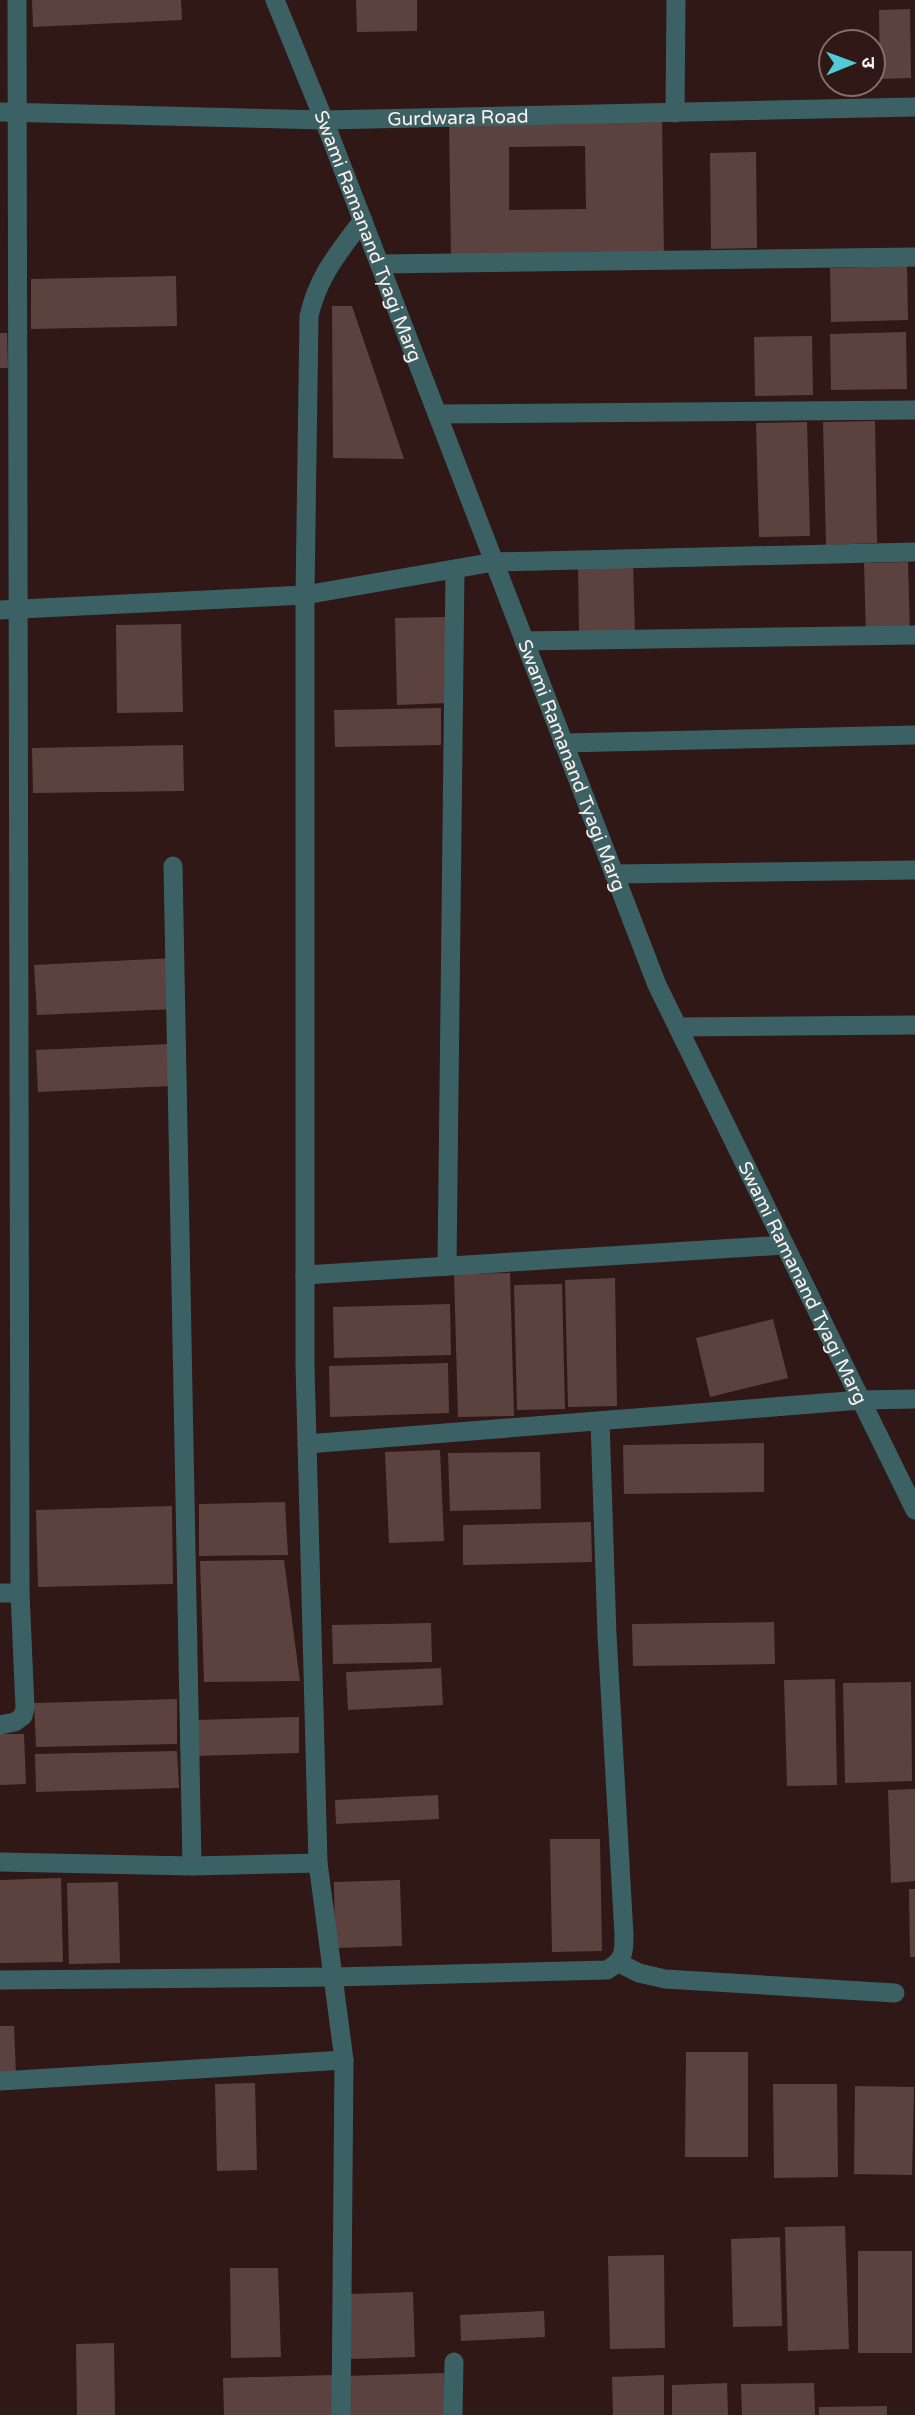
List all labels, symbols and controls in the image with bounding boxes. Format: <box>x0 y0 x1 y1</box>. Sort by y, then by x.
north arrow <box>817 28 887 98</box>
text: उ <box>857 57 879 69</box>
street label: Gurdwara Road <box>387 106 529 131</box>
street label: Swami Ramanand Tyagi Marg <box>309 107 426 365</box>
street label: Swami Ramanand Tyagi Marg <box>513 637 630 894</box>
street label: Swami Ramanand Tyagi Marg <box>733 1158 871 1408</box>

